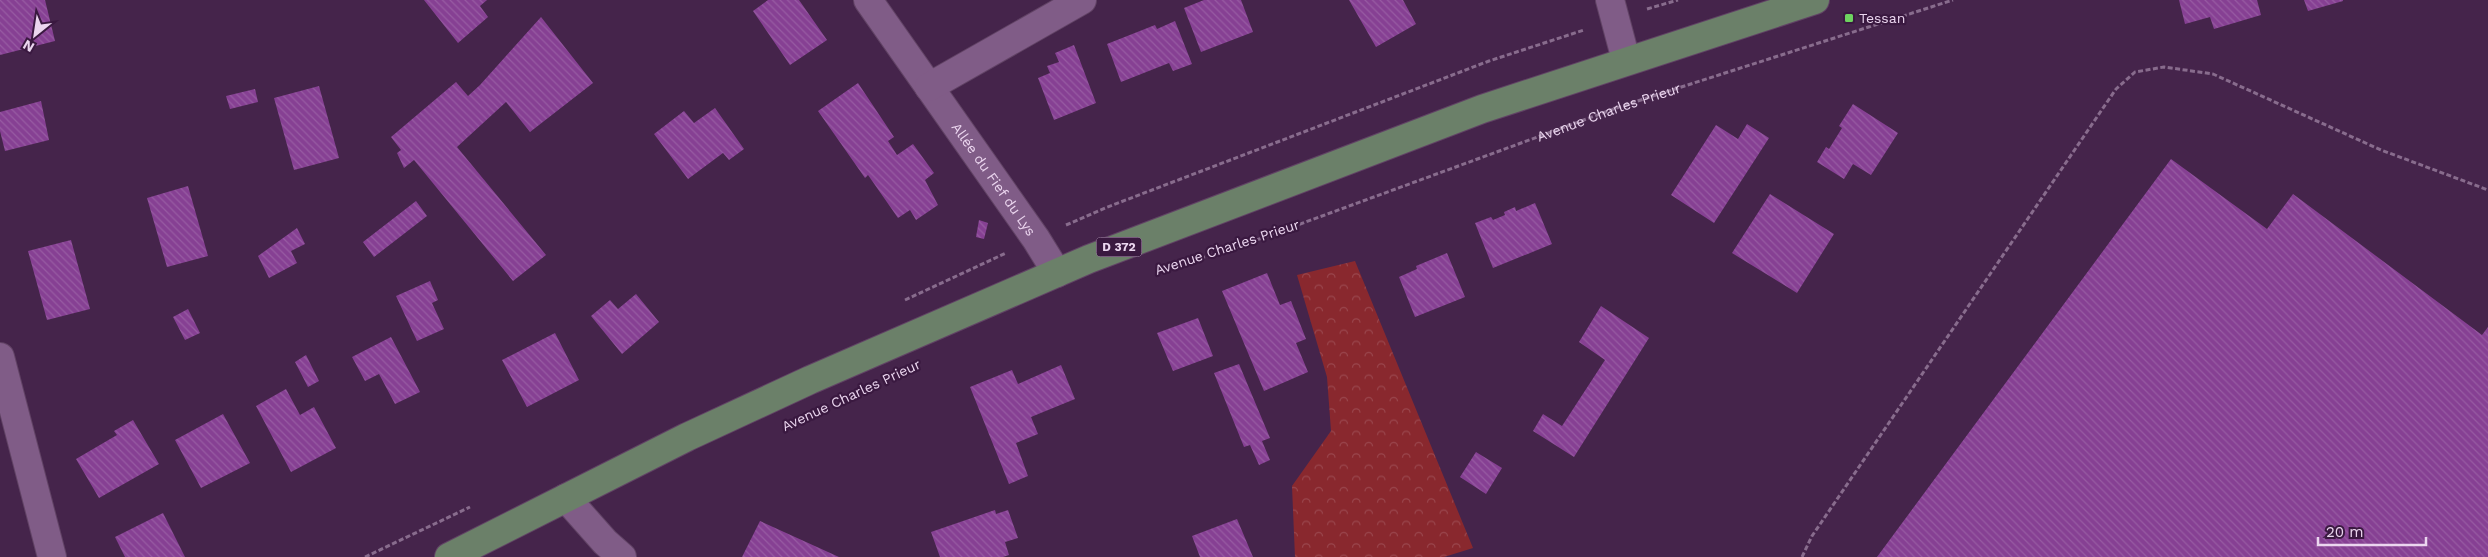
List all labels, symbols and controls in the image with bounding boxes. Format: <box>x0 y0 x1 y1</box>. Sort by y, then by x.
north arrow <box>10 10 60 60</box>
place label: Tessan <box>1859 10 1905 26</box>
marker: Tessan <box>1843 12 1855 24</box>
text: N <box>20 37 37 56</box>
street label: Avenue Charles Prieur <box>1535 80 1683 145</box>
street label: Allée du Fief du Lys <box>949 119 1039 239</box>
street label: Avenue Charles Prieur <box>1153 216 1302 278</box>
road number: D 372 <box>1096 238 1142 256</box>
street label: Avenue Charles Prieur <box>779 356 923 434</box>
scale bar <box>2318 514 2426 546</box>
text: 20 m <box>2326 523 2364 541</box>

